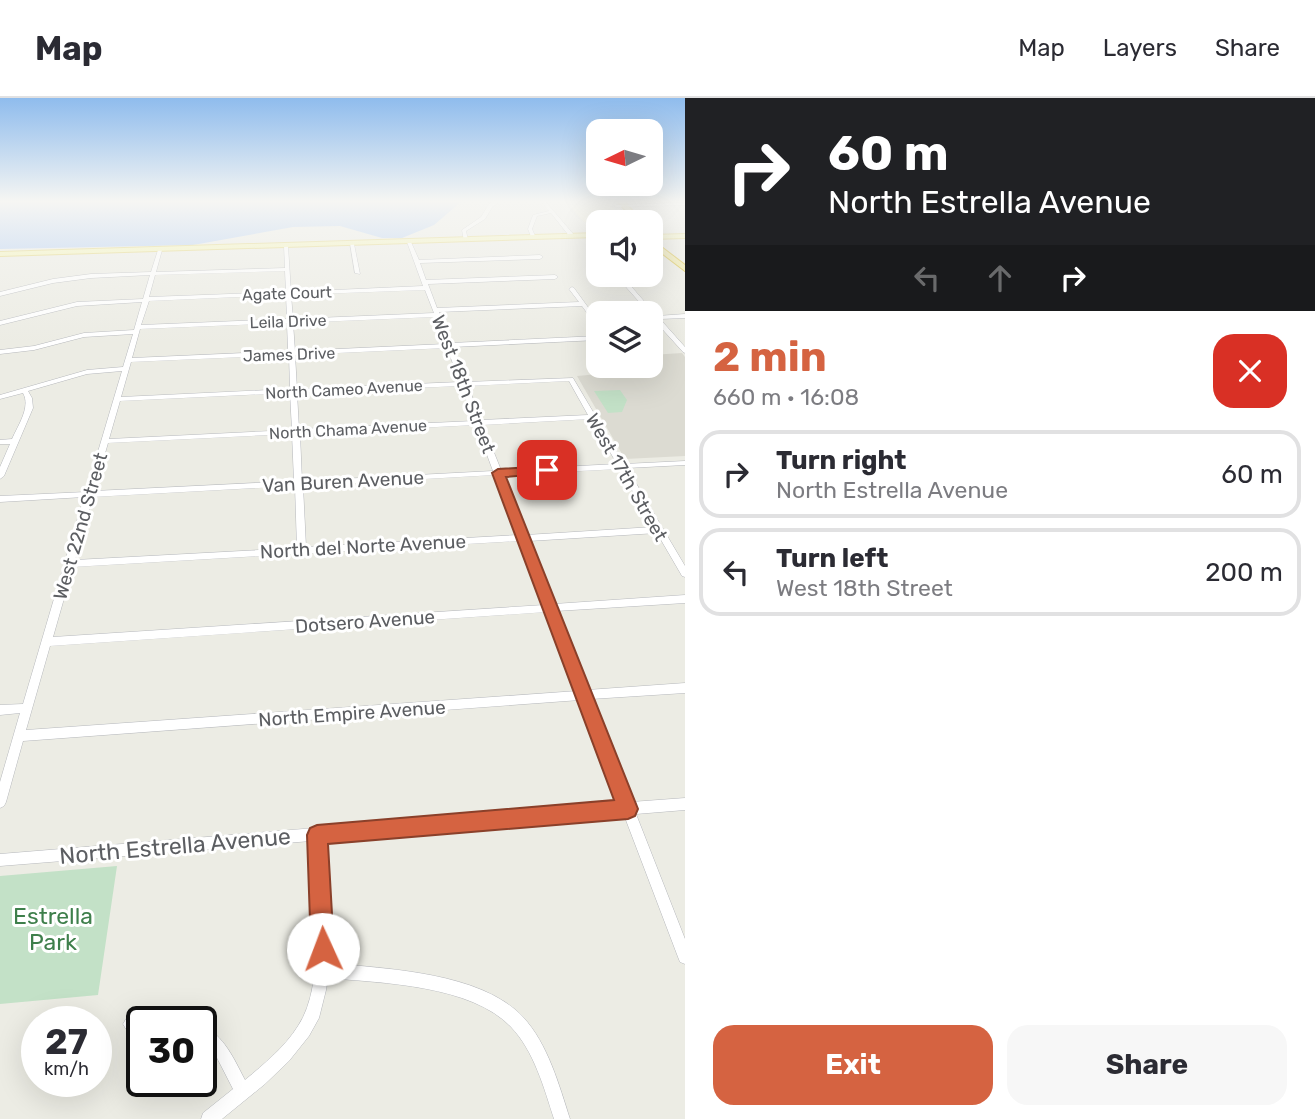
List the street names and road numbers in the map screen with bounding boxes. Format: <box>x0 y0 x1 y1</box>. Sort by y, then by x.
street label: Agate Court <box>242 282 332 305</box>
street label: Leila Drive <box>249 311 327 332</box>
street label: West 18th Street <box>427 312 501 457</box>
street label: James Drive <box>242 343 336 366</box>
street label: North Cameo Avenue <box>265 376 423 403</box>
street label: West 17th Street <box>581 409 673 546</box>
street label: North Chama Avenue <box>269 416 428 443</box>
street label: West 22nd Street <box>48 449 113 602</box>
street label: Van Buren Avenue <box>262 466 425 497</box>
street label: North del Norte Avenue <box>259 530 467 563</box>
street label: Dotsero Avenue <box>294 605 436 638</box>
street label: North Empire Avenue <box>258 695 446 732</box>
street label: North Estrella Avenue <box>58 822 292 870</box>

